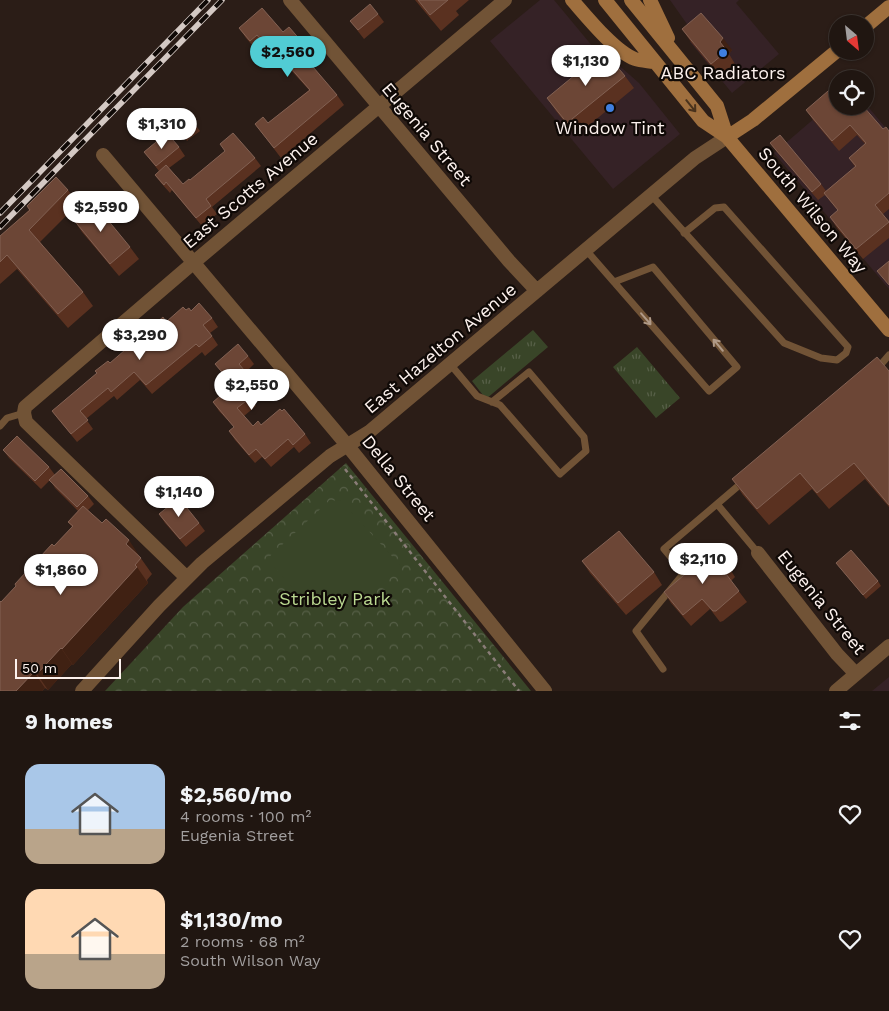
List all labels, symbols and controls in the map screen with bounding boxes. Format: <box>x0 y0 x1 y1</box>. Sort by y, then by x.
north arrow <box>829 15 874 60</box>
map controls <box>829 15 874 115</box>
pin: $2,560 <box>247 36 329 78</box>
text: $2,560 <box>261 42 315 61</box>
pin: $1,130 <box>545 44 627 87</box>
marker: ABC Radiators <box>717 47 729 59</box>
text: $1,130 <box>563 51 609 70</box>
place label: ABC Radiators <box>661 62 785 83</box>
button: locate <box>829 70 874 115</box>
street label: Eugenia Street <box>378 78 477 190</box>
one-way arrow <box>685 99 696 112</box>
marker: Window Tint <box>604 102 616 114</box>
pin: $1,310 <box>121 108 203 150</box>
text: $1,310 <box>138 114 186 133</box>
place label: Window Tint <box>555 117 665 138</box>
street label: East Scotts Avenue <box>178 127 322 253</box>
street label: South Wilson Way <box>754 143 872 278</box>
pin: $2,590 <box>60 190 142 233</box>
text: $2,590 <box>74 197 128 216</box>
street label: East Hazelton Avenue <box>360 278 520 418</box>
one-way arrow <box>640 312 651 325</box>
pin: $3,290 <box>99 318 181 361</box>
text: $3,290 <box>113 325 167 344</box>
one-way arrow <box>713 339 724 352</box>
pin: $2,550 <box>211 368 293 411</box>
text: $2,550 <box>225 375 279 394</box>
street label: Della Street <box>358 431 440 526</box>
pin: $1,140 <box>138 476 220 518</box>
text: $1,140 <box>155 482 203 501</box>
pin: $2,110 <box>662 542 744 585</box>
street label: Eugenia Street <box>773 546 871 659</box>
text: $2,110 <box>680 549 726 568</box>
pin: $1,860 <box>20 554 102 596</box>
text: $1,860 <box>35 560 87 579</box>
park label: Stribley Park <box>279 588 391 609</box>
scale bar <box>15 656 121 679</box>
text: 50 m <box>22 660 57 676</box>
icon: filters <box>836 707 864 735</box>
text: 9 homes <box>25 709 113 734</box>
text: $2,560/mo <box>180 782 292 807</box>
icon: home <box>65 784 125 844</box>
icon: heart <box>836 800 864 828</box>
text: 4 rooms · 100 m² <box>180 807 311 826</box>
text: Eugenia Street <box>180 826 294 845</box>
text: $1,130/mo <box>180 907 282 932</box>
icon: home <box>65 909 125 969</box>
icon: heart <box>836 925 864 953</box>
text: 2 rooms · 68 m² <box>180 932 305 951</box>
text: South Wilson Way <box>180 951 321 970</box>

